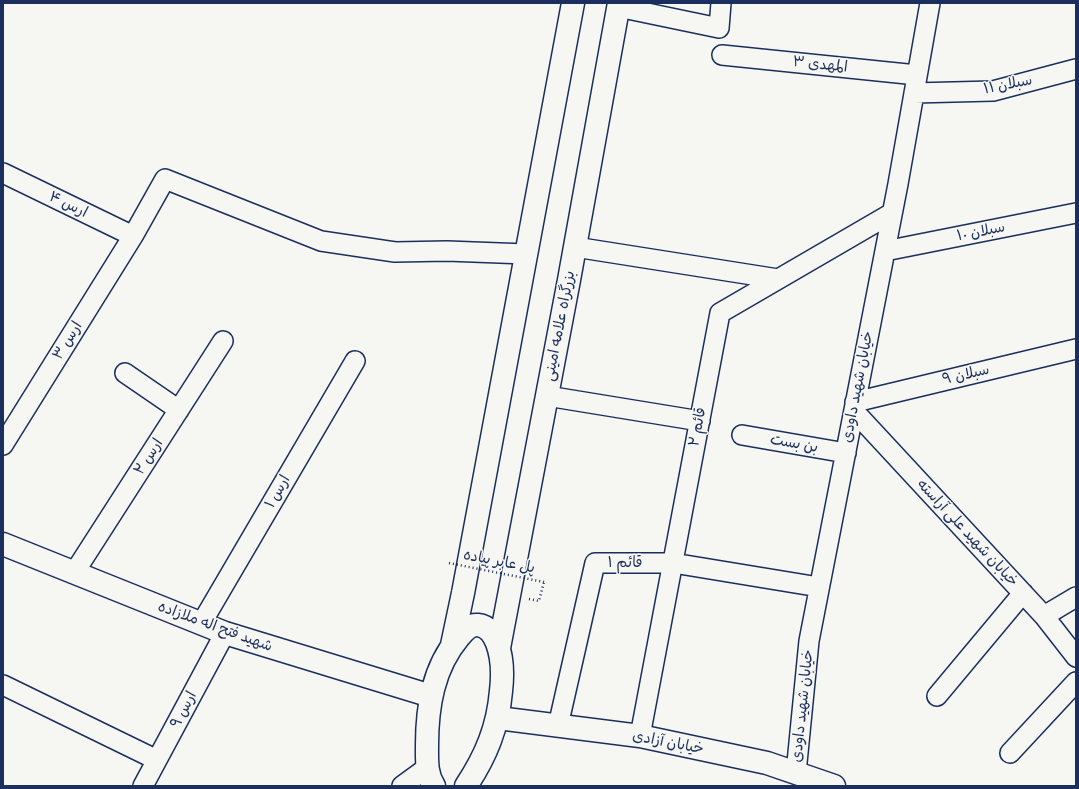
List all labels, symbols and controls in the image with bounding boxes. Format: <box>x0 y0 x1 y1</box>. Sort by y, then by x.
street label: المهدی ۳ <box>792 53 848 77</box>
street label: سبلان ۱۱ <box>982 71 1034 99</box>
street label: ارس ۴ <box>46 188 90 222</box>
street label: سبلان ۱۰ <box>955 219 1007 245</box>
street label: بزرگراه علامه امینی <box>540 269 580 383</box>
street label: ارس ۳ <box>49 318 87 364</box>
street label: خیابان شهید داودی <box>838 330 878 444</box>
street label: سبلان ۹ <box>941 361 991 389</box>
street label: قائم ۲ <box>685 406 711 448</box>
street label: بن بست <box>768 431 820 457</box>
street label: ارس ۲ <box>131 435 167 479</box>
street label: ارس ۱ <box>261 472 295 512</box>
street label: خیابان شهید علی آراسته <box>912 475 1022 591</box>
street label: پل عابر پیاده <box>462 546 536 578</box>
street label: قائم ۱ <box>608 554 642 572</box>
street label: شهید فتح اله ملازاده <box>155 598 275 656</box>
street label: خیابان شهید داودی <box>788 649 818 763</box>
street label: ارس ۹ <box>167 689 201 731</box>
street label: خیابان آزادی <box>631 727 705 759</box>

